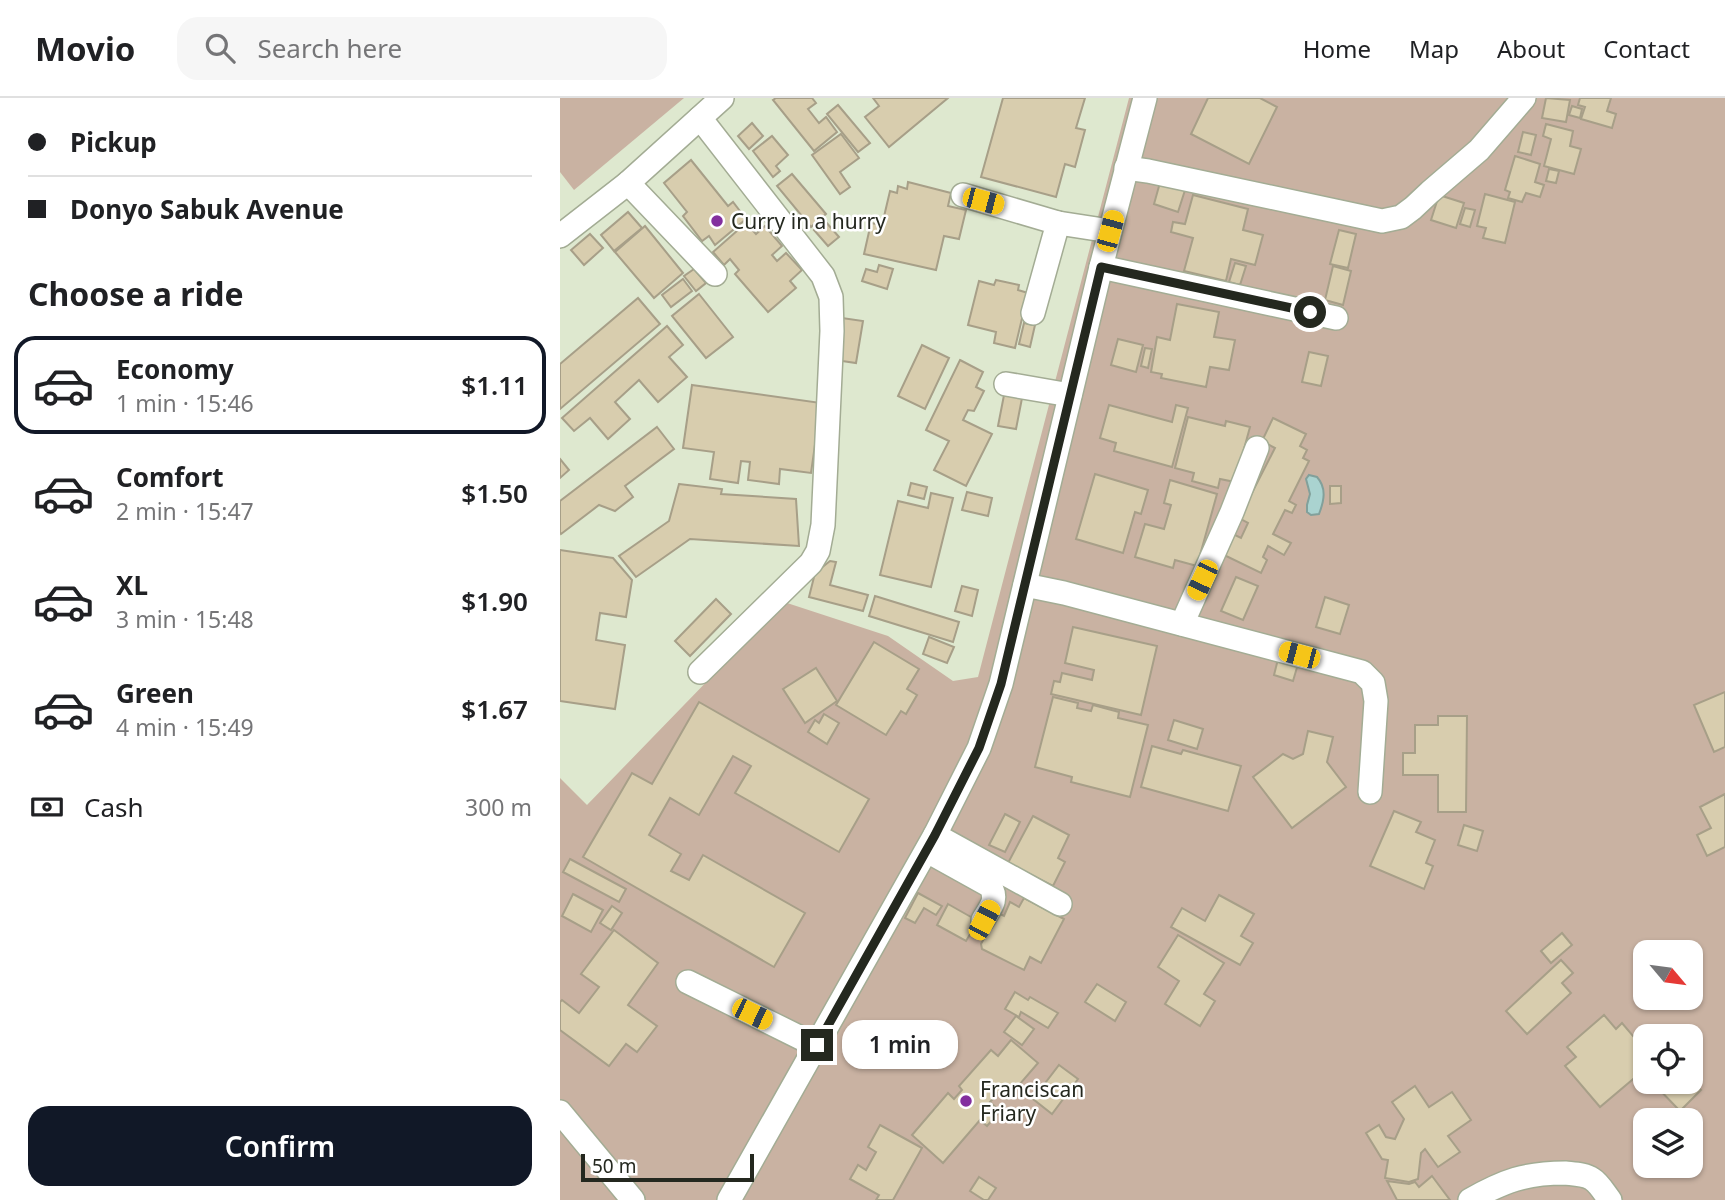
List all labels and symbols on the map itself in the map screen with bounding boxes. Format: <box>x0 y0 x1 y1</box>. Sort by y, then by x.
car <box>960 185 1007 217</box>
place label: Curry in a hurry <box>731 207 886 235</box>
car <box>1095 208 1126 254</box>
marker: Curry in a hurry <box>709 213 725 229</box>
route start <box>1294 296 1326 328</box>
car <box>1184 557 1221 603</box>
car <box>1276 639 1323 671</box>
car <box>965 897 1004 943</box>
north arrow <box>1633 940 1703 1010</box>
car <box>729 995 776 1033</box>
callout: 1 min <box>842 1020 957 1070</box>
route end <box>801 1029 833 1061</box>
place label: Franciscan Friary <box>980 1075 1084 1127</box>
marker: Franciscan Friary <box>958 1093 974 1109</box>
scale bar <box>581 1151 754 1183</box>

